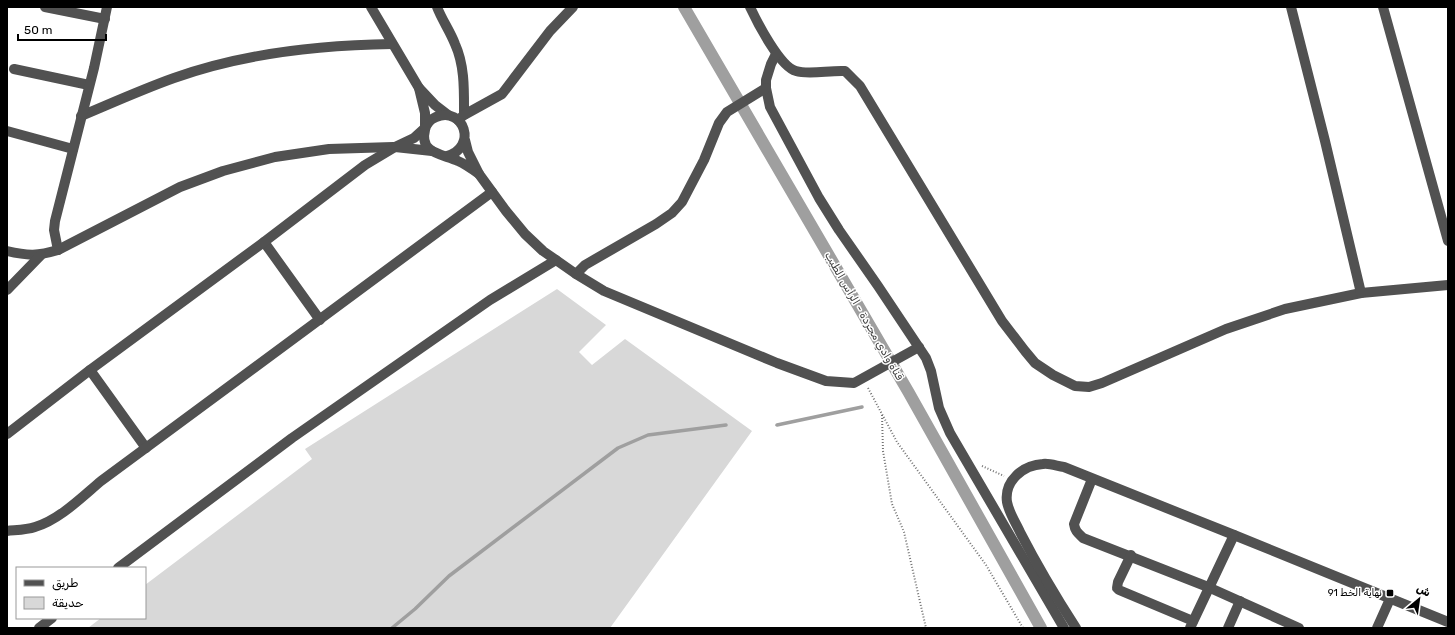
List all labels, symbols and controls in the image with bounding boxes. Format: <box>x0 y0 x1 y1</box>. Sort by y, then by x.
scale bar <box>18 16 106 42</box>
text: 50 m <box>24 23 52 37</box>
water label: قناة وادي مجردة - الرأس الطيب <box>821 249 906 383</box>
legend <box>16 567 146 619</box>
text: طريق <box>52 576 78 591</box>
north arrow <box>1399 579 1439 619</box>
text: ش <box>1414 582 1433 600</box>
place label: نهاية الخط 91 <box>1328 587 1382 599</box>
marker: نهاية الخط 91 <box>1385 588 1395 598</box>
text: حديقة <box>52 596 84 610</box>

